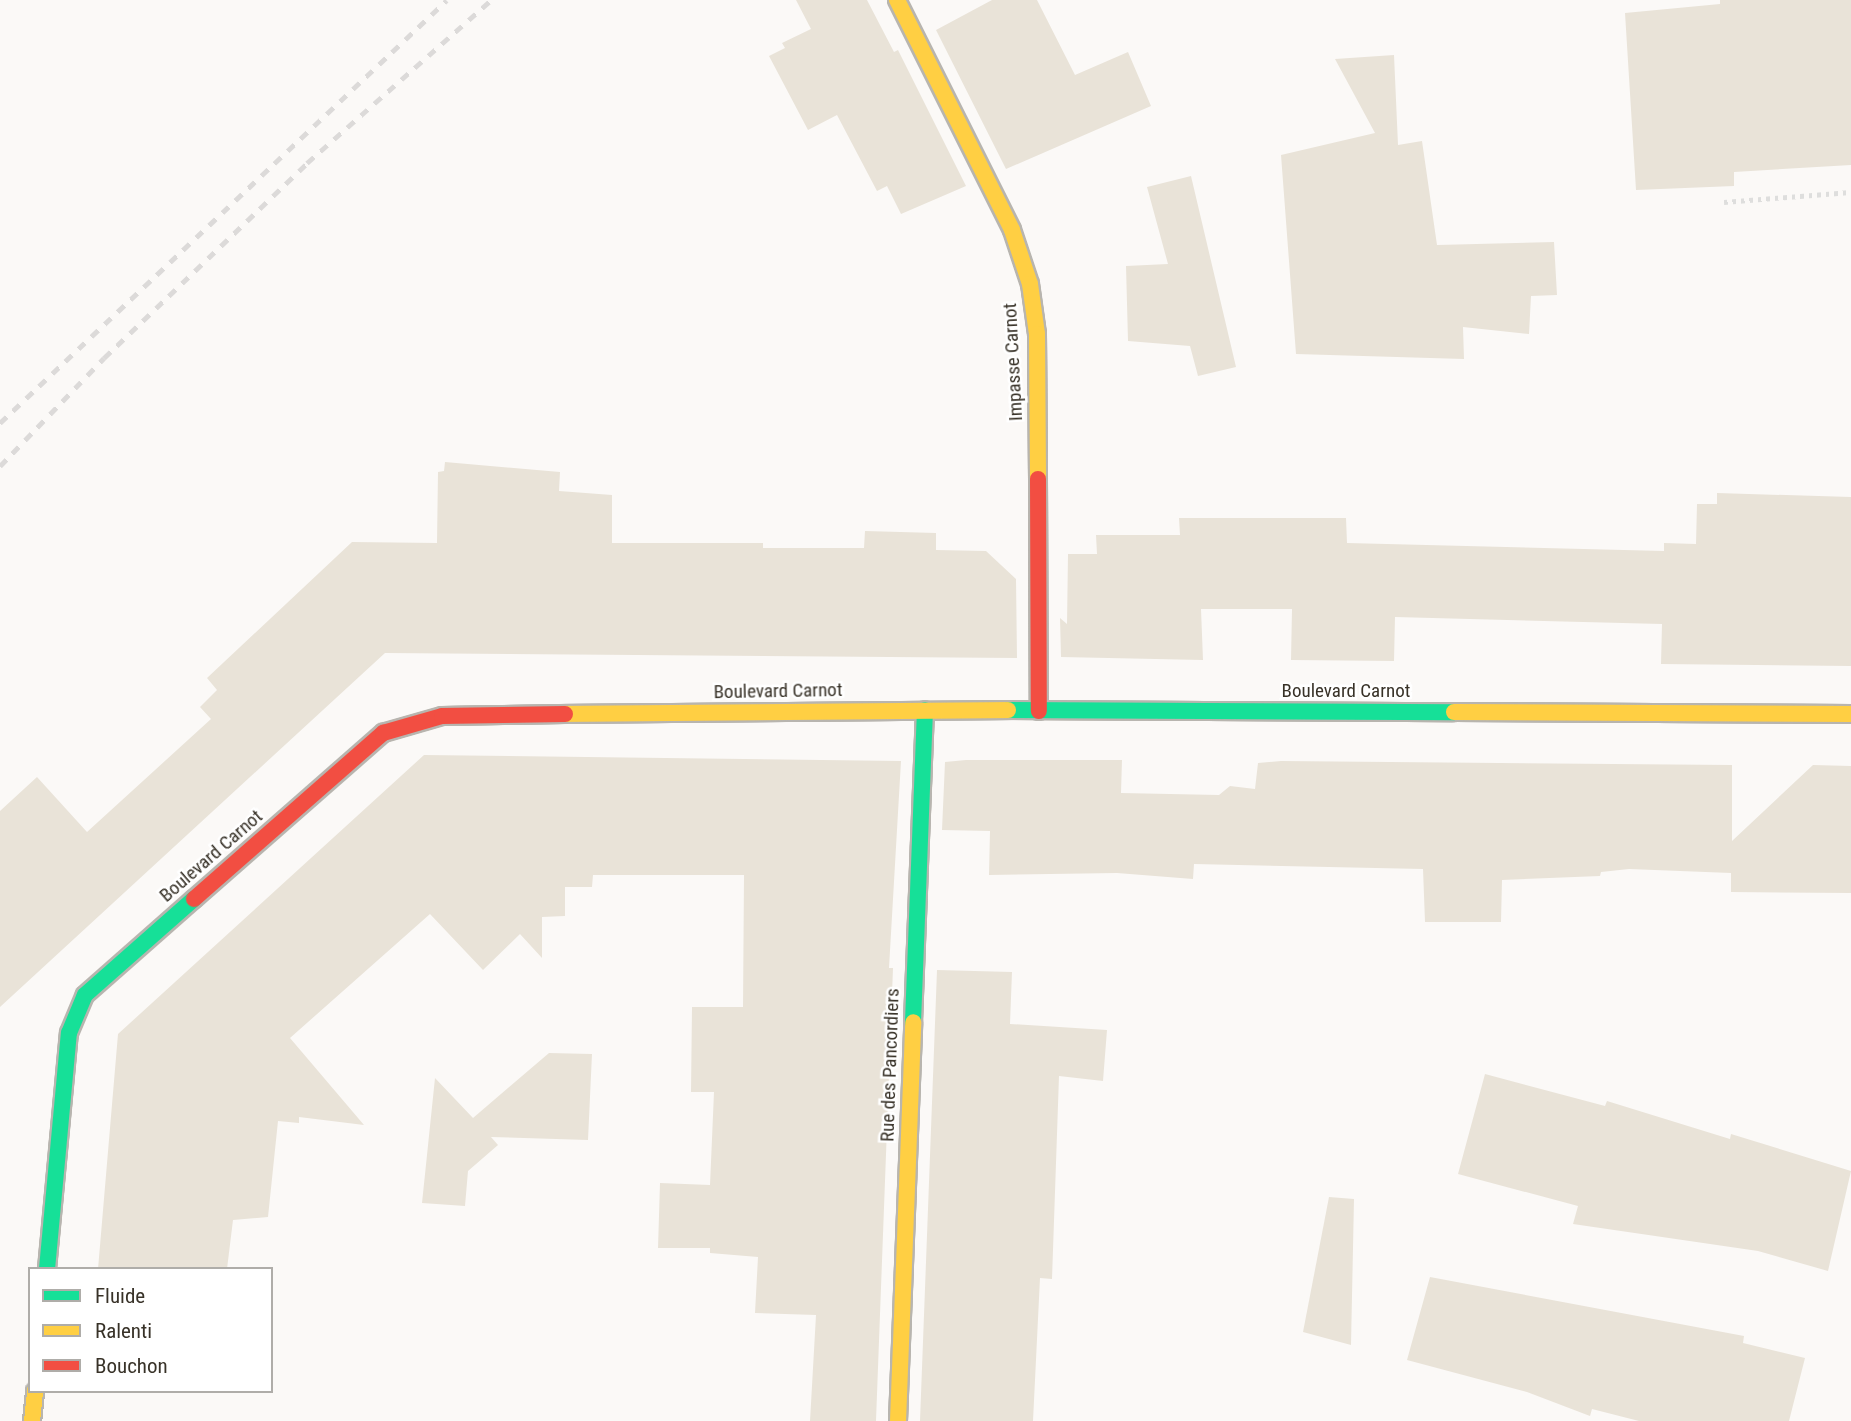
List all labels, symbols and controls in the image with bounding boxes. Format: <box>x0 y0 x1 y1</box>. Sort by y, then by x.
street label: Impasse Carnot <box>999 302 1027 422</box>
street label: Boulevard Carnot <box>713 678 843 704</box>
street label: Boulevard Carnot <box>1282 680 1410 702</box>
street label: Boulevard Carnot <box>155 805 267 907</box>
street label: Rue des Pancordiers <box>876 988 904 1142</box>
legend <box>28 1267 273 1393</box>
text: Fluide <box>95 1284 145 1308</box>
text: Ralenti <box>95 1319 152 1343</box>
text: Bouchon <box>95 1354 168 1378</box>

